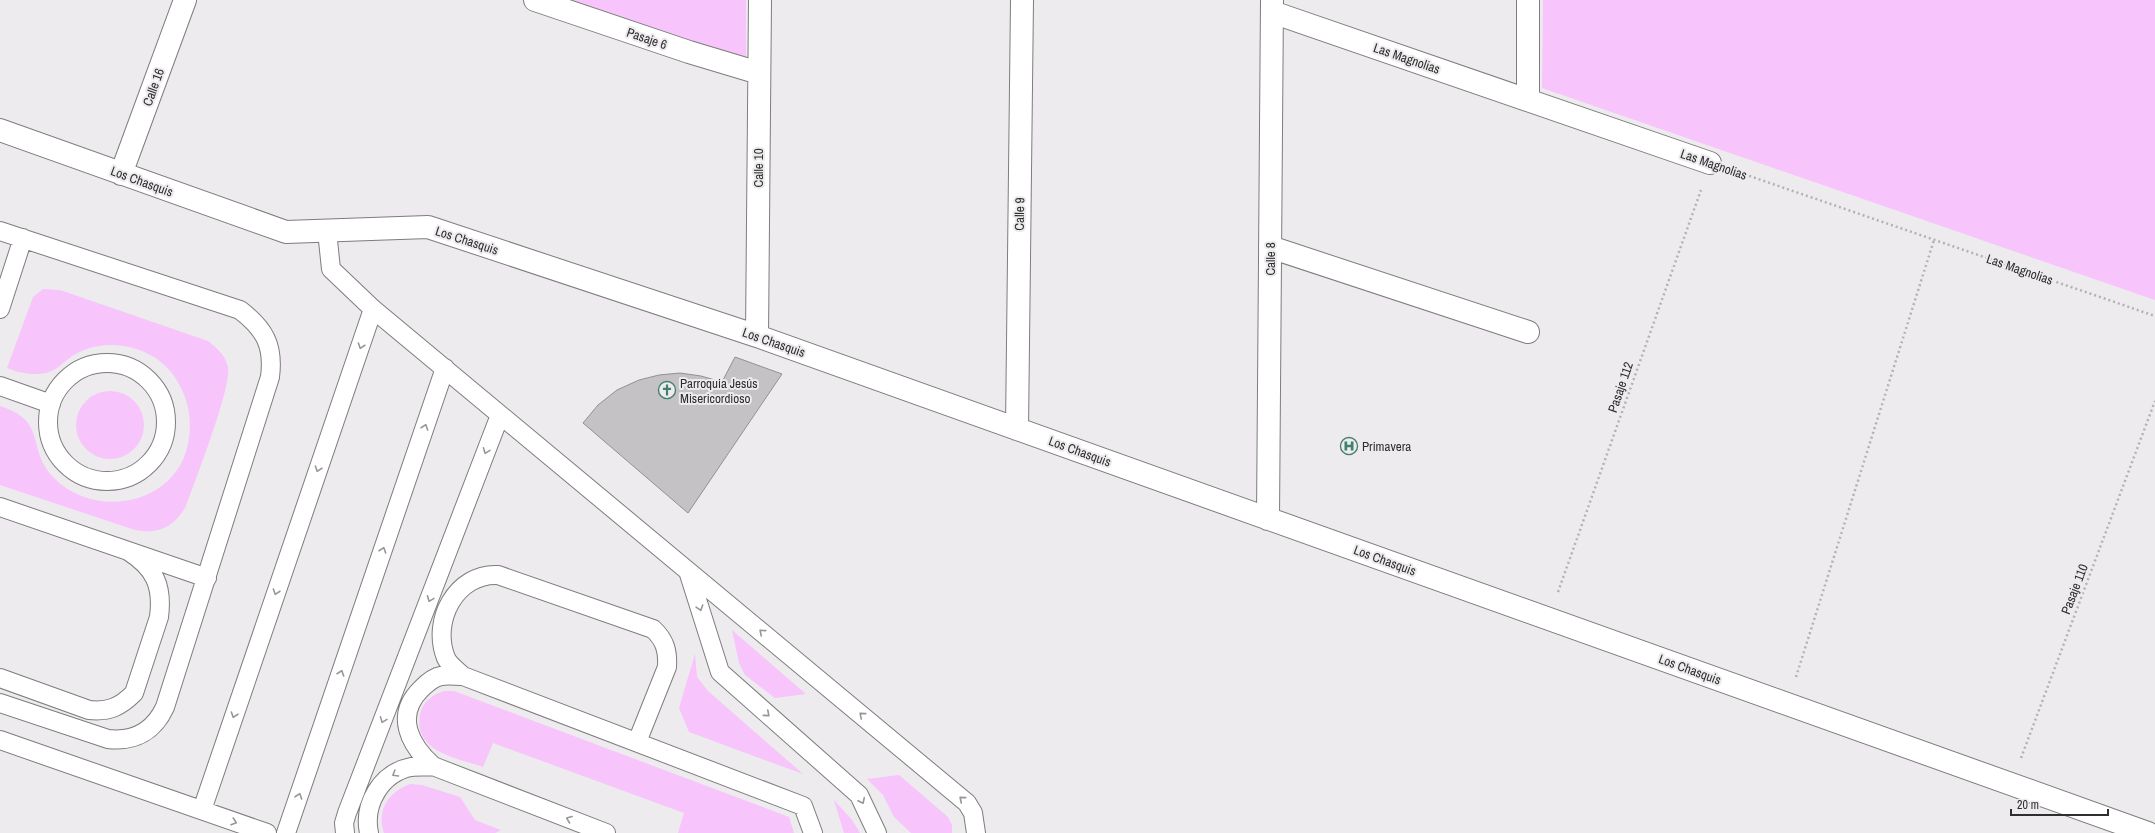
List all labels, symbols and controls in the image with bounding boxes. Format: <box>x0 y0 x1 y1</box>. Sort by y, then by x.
street label: Pasaje 6 <box>624 24 669 53</box>
street label: Las Magnolias <box>1371 39 1442 78</box>
street label: Calle 16 <box>139 66 168 108</box>
street label: Las Magnolias <box>1678 145 1749 184</box>
street label: Calle 10 <box>750 148 767 188</box>
street label: Los Chasquis <box>108 162 175 201</box>
street label: Calle 9 <box>1011 197 1028 231</box>
street label: Los Chasquis <box>433 222 500 259</box>
street label: Calle 8 <box>1262 242 1279 276</box>
street label: Las Magnolias <box>1984 250 2055 289</box>
street label: Los Chasquis <box>740 324 807 361</box>
one-way arrow <box>357 342 365 349</box>
street label: Pasaje 112 <box>1604 359 1637 415</box>
place label: Parroquia Jesús Misericordioso <box>680 375 758 407</box>
church icon: Parroquia Jesús Misericordioso <box>657 380 677 400</box>
one-way arrow <box>420 424 429 431</box>
street label: Los Chasquis <box>1046 432 1113 471</box>
hospital icon: Primavera <box>1339 436 1359 456</box>
place label: Primavera <box>1362 438 1411 455</box>
one-way arrow <box>483 448 491 455</box>
one-way arrow <box>315 465 323 472</box>
street label: Los Chasquis <box>1351 541 1418 580</box>
one-way arrow <box>378 547 387 554</box>
street label: Pasaje 110 <box>2057 562 2092 617</box>
one-way arrow <box>273 588 281 595</box>
one-way arrow <box>426 595 434 602</box>
one-way arrow <box>695 604 704 611</box>
one-way arrow <box>759 630 766 637</box>
street label: Los Chasquis <box>1656 650 1723 689</box>
one-way arrow <box>336 670 345 677</box>
one-way arrow <box>762 709 770 716</box>
one-way arrow <box>231 711 239 718</box>
one-way arrow <box>859 713 866 720</box>
one-way arrow <box>379 716 387 723</box>
one-way arrow <box>392 769 399 777</box>
scale bar <box>2011 791 2108 817</box>
one-way arrow <box>294 793 303 800</box>
one-way arrow <box>959 796 966 803</box>
one-way arrow <box>857 797 865 805</box>
text: 20 m <box>2017 797 2039 813</box>
one-way arrow <box>566 815 573 823</box>
one-way arrow <box>231 817 238 825</box>

